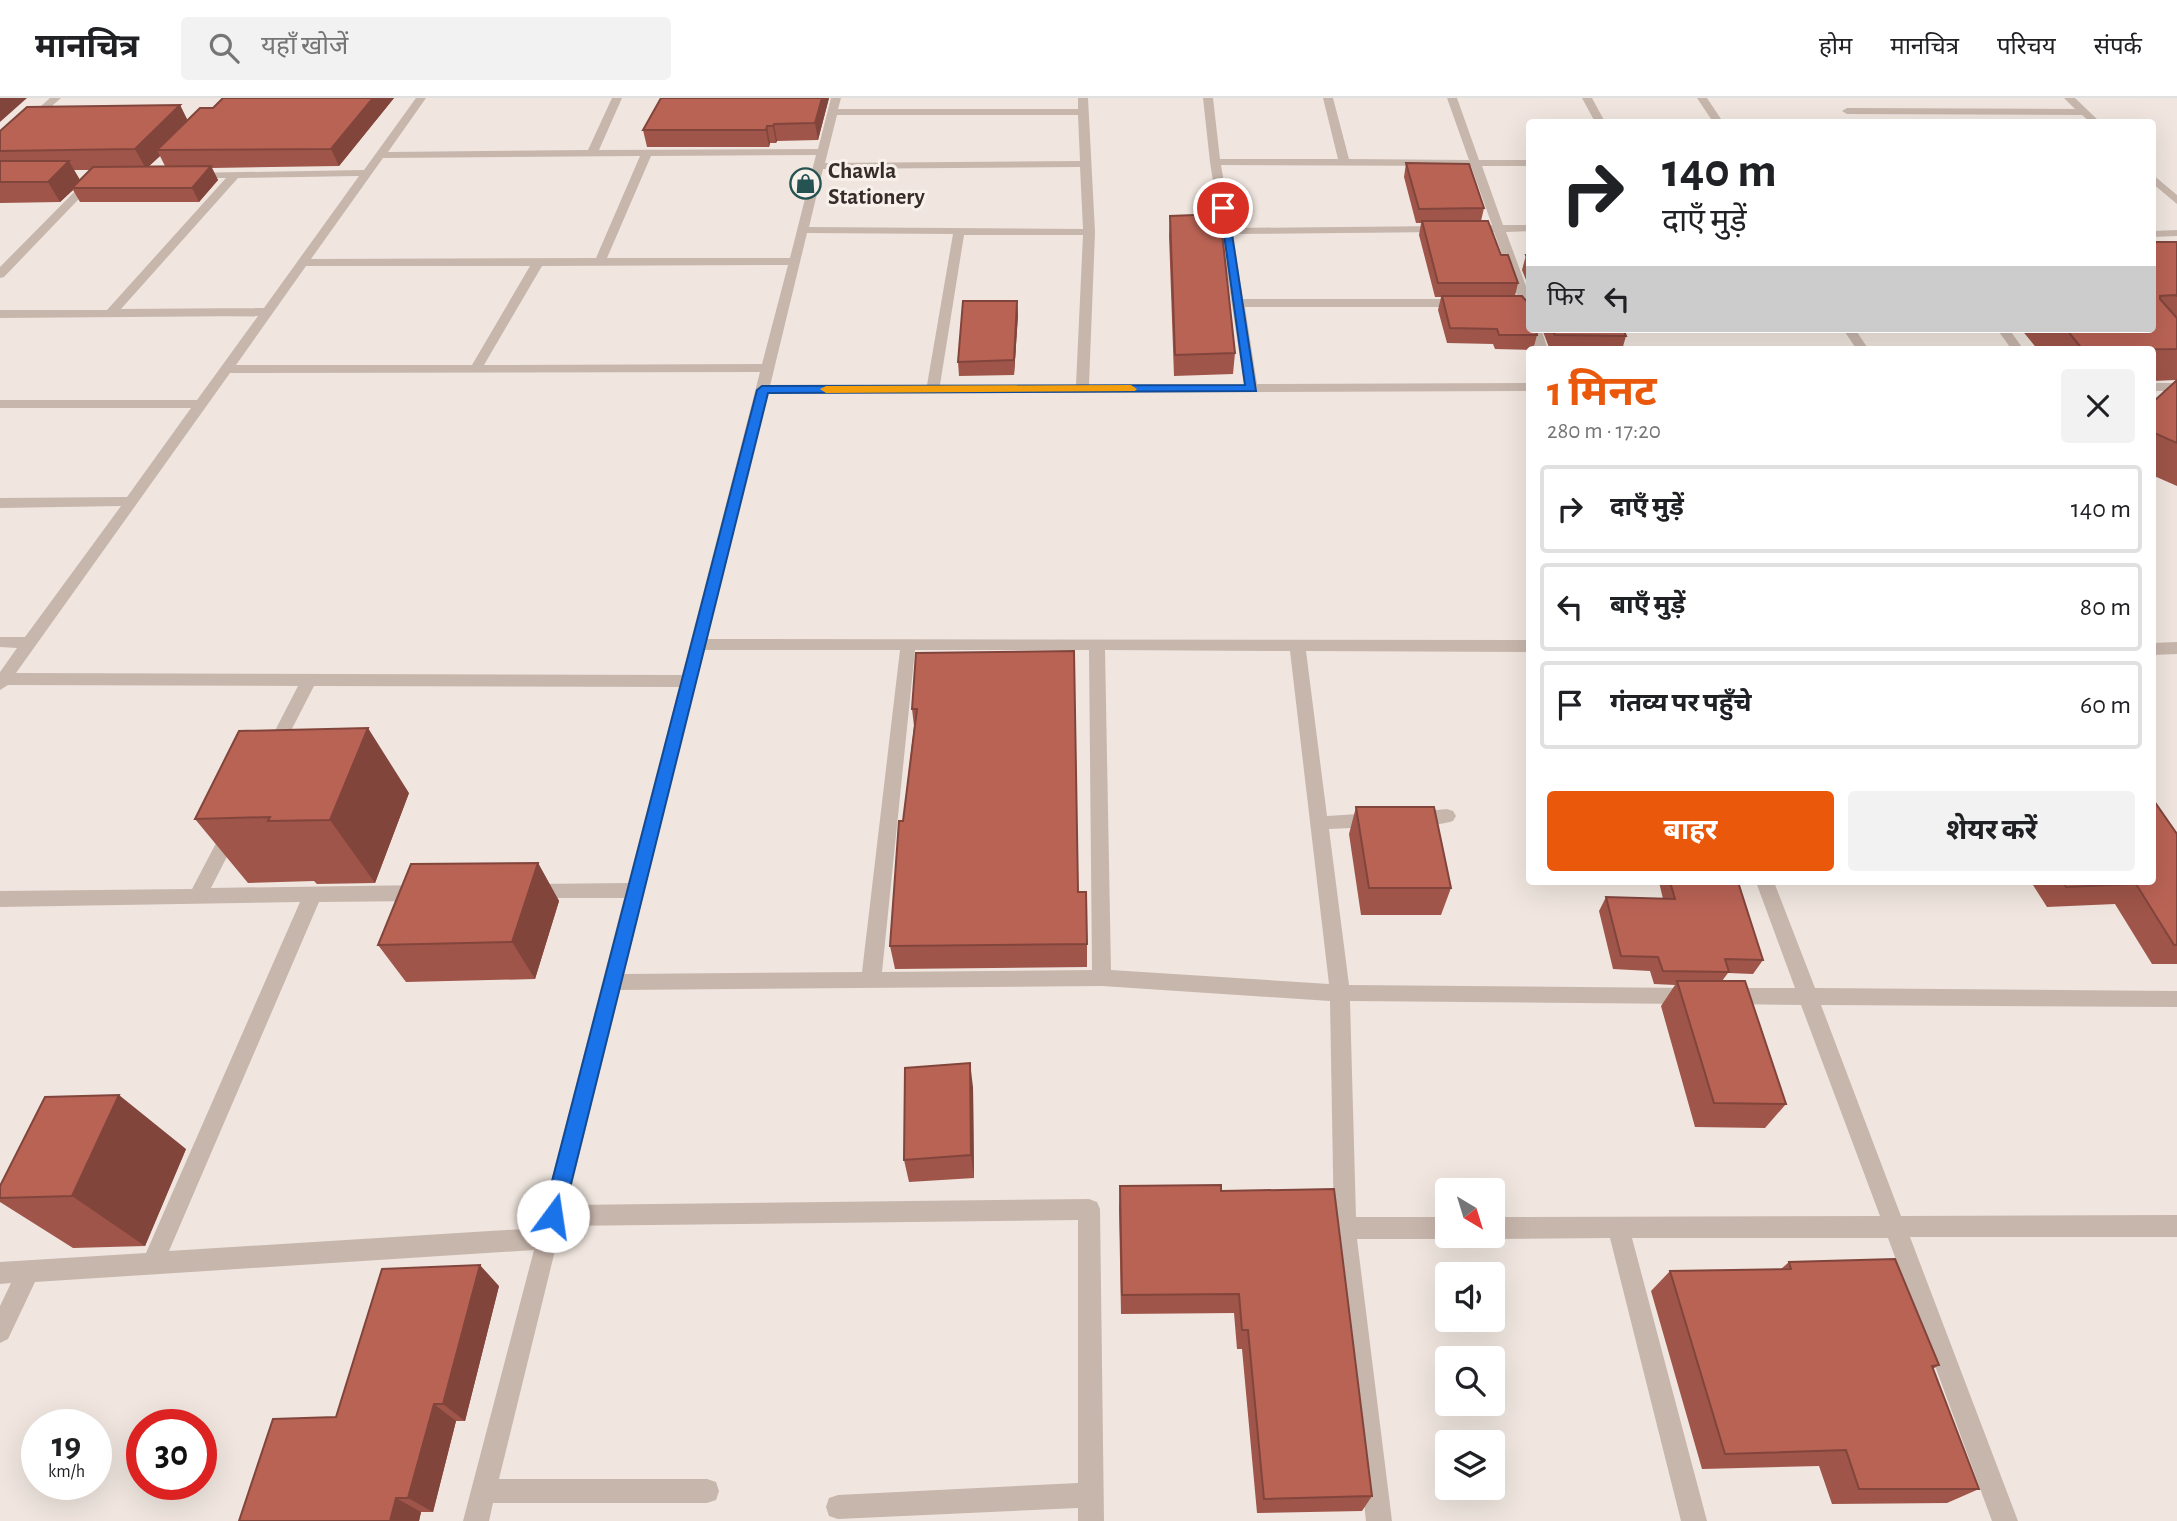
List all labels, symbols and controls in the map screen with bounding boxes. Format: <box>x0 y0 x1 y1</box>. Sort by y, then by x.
search box <box>181 17 671 80</box>
icon: search <box>205 29 243 67</box>
text: मानचित्र <box>35 31 139 64</box>
text: यहाँ खोजें <box>261 33 348 59</box>
text: होम <box>1819 35 1852 59</box>
text: मानचित्र <box>1890 35 1959 59</box>
text: परिचय <box>1997 35 2056 59</box>
text: संपर्क <box>2094 35 2142 59</box>
icon: right <box>1547 147 1638 238</box>
text: 140 m <box>1662 147 1777 196</box>
place label: Chawla Stationery <box>828 160 925 209</box>
shop icon: Chawla Stationery <box>788 166 822 200</box>
pin <box>1193 178 1253 238</box>
icon: arrive <box>1204 189 1242 227</box>
text: दाएँ मुड़ें <box>1662 205 1747 237</box>
icon: left <box>1598 280 1636 318</box>
text: फिर <box>1547 284 1584 310</box>
button: close <box>2061 369 2135 443</box>
text: 1 मिनट <box>1547 371 1657 413</box>
text: 280 m · 17:20 <box>1547 420 1661 443</box>
icon: right <box>1551 490 1589 528</box>
text: दाएँ मुड़ें <box>1610 494 1684 520</box>
text: 140 m <box>2071 496 2131 522</box>
icon: left <box>1551 588 1589 626</box>
text: बाएँ मुड़ें <box>1610 592 1685 618</box>
text: 80 m <box>2080 594 2131 620</box>
icon: arrive <box>1551 686 1589 724</box>
text: गंतव्य पर पहुँचे <box>1610 690 1752 716</box>
text: 60 m <box>2080 692 2131 718</box>
button: बाहर <box>1547 791 1834 871</box>
button: शेयर करें <box>1848 791 2135 871</box>
north arrow <box>1435 1178 1505 1248</box>
map controls <box>1435 1178 1505 1500</box>
position arrow <box>516 1179 590 1253</box>
button: sound <box>1435 1262 1505 1332</box>
button: search <box>1435 1346 1505 1416</box>
speed limit sign: 30 <box>126 1409 217 1500</box>
text: 19 <box>52 1428 81 1463</box>
button: layers <box>1435 1430 1505 1500</box>
text: km/h <box>48 1463 85 1481</box>

